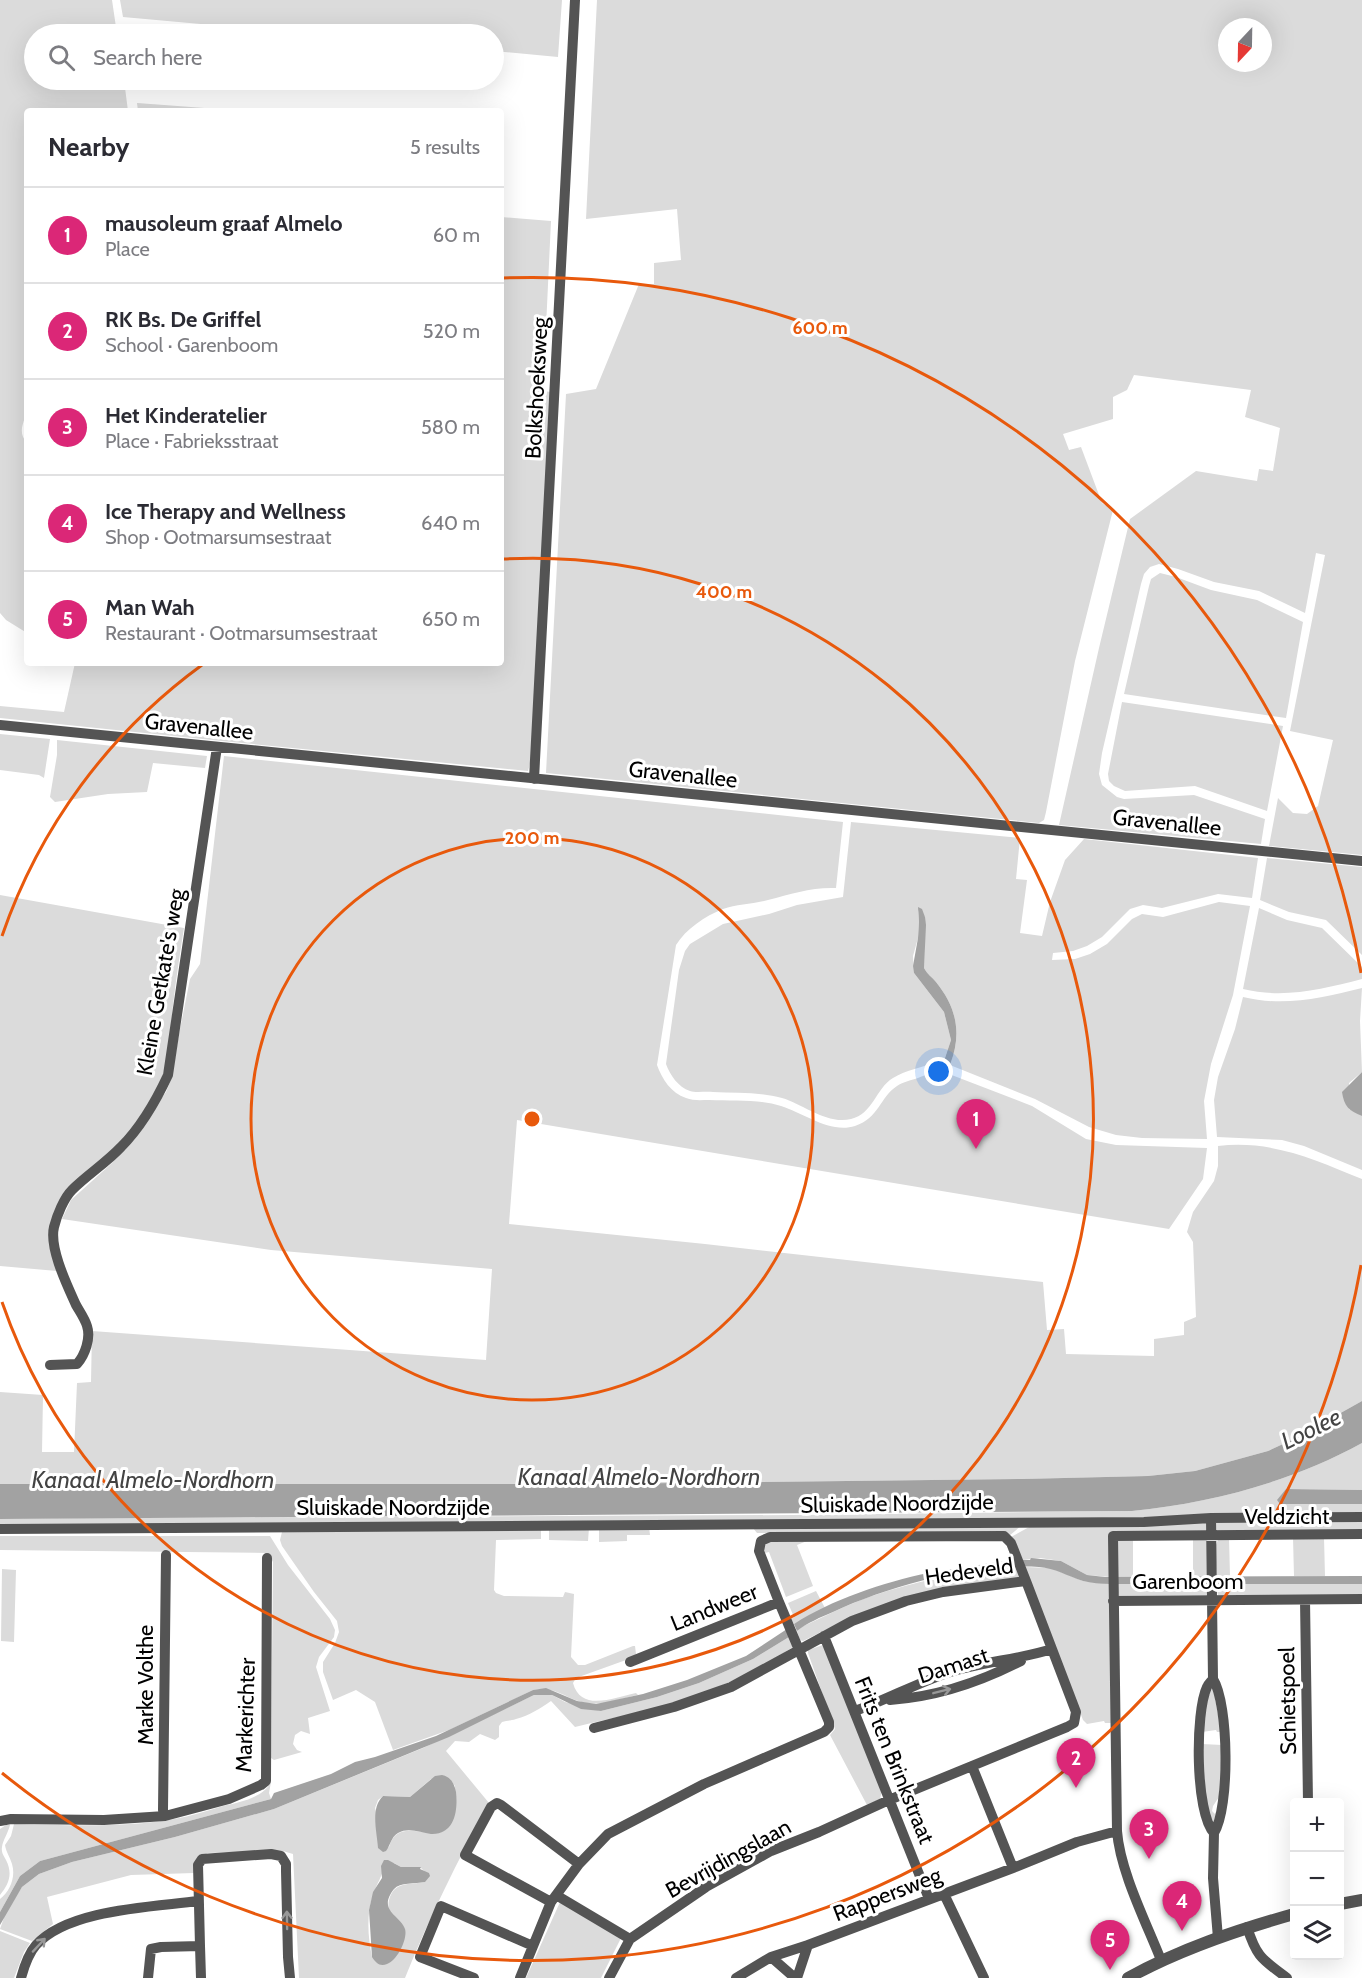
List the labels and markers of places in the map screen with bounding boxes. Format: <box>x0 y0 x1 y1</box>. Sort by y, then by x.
pin: 1 <box>956 1100 996 1149</box>
centre of rings <box>522 1109 542 1129</box>
pin: 2 <box>1056 1738 1096 1788</box>
pin: 3 <box>1130 1810 1168 1859</box>
pin: 4 <box>1162 1882 1202 1931</box>
pin: 5 <box>1090 1920 1130 1970</box>

